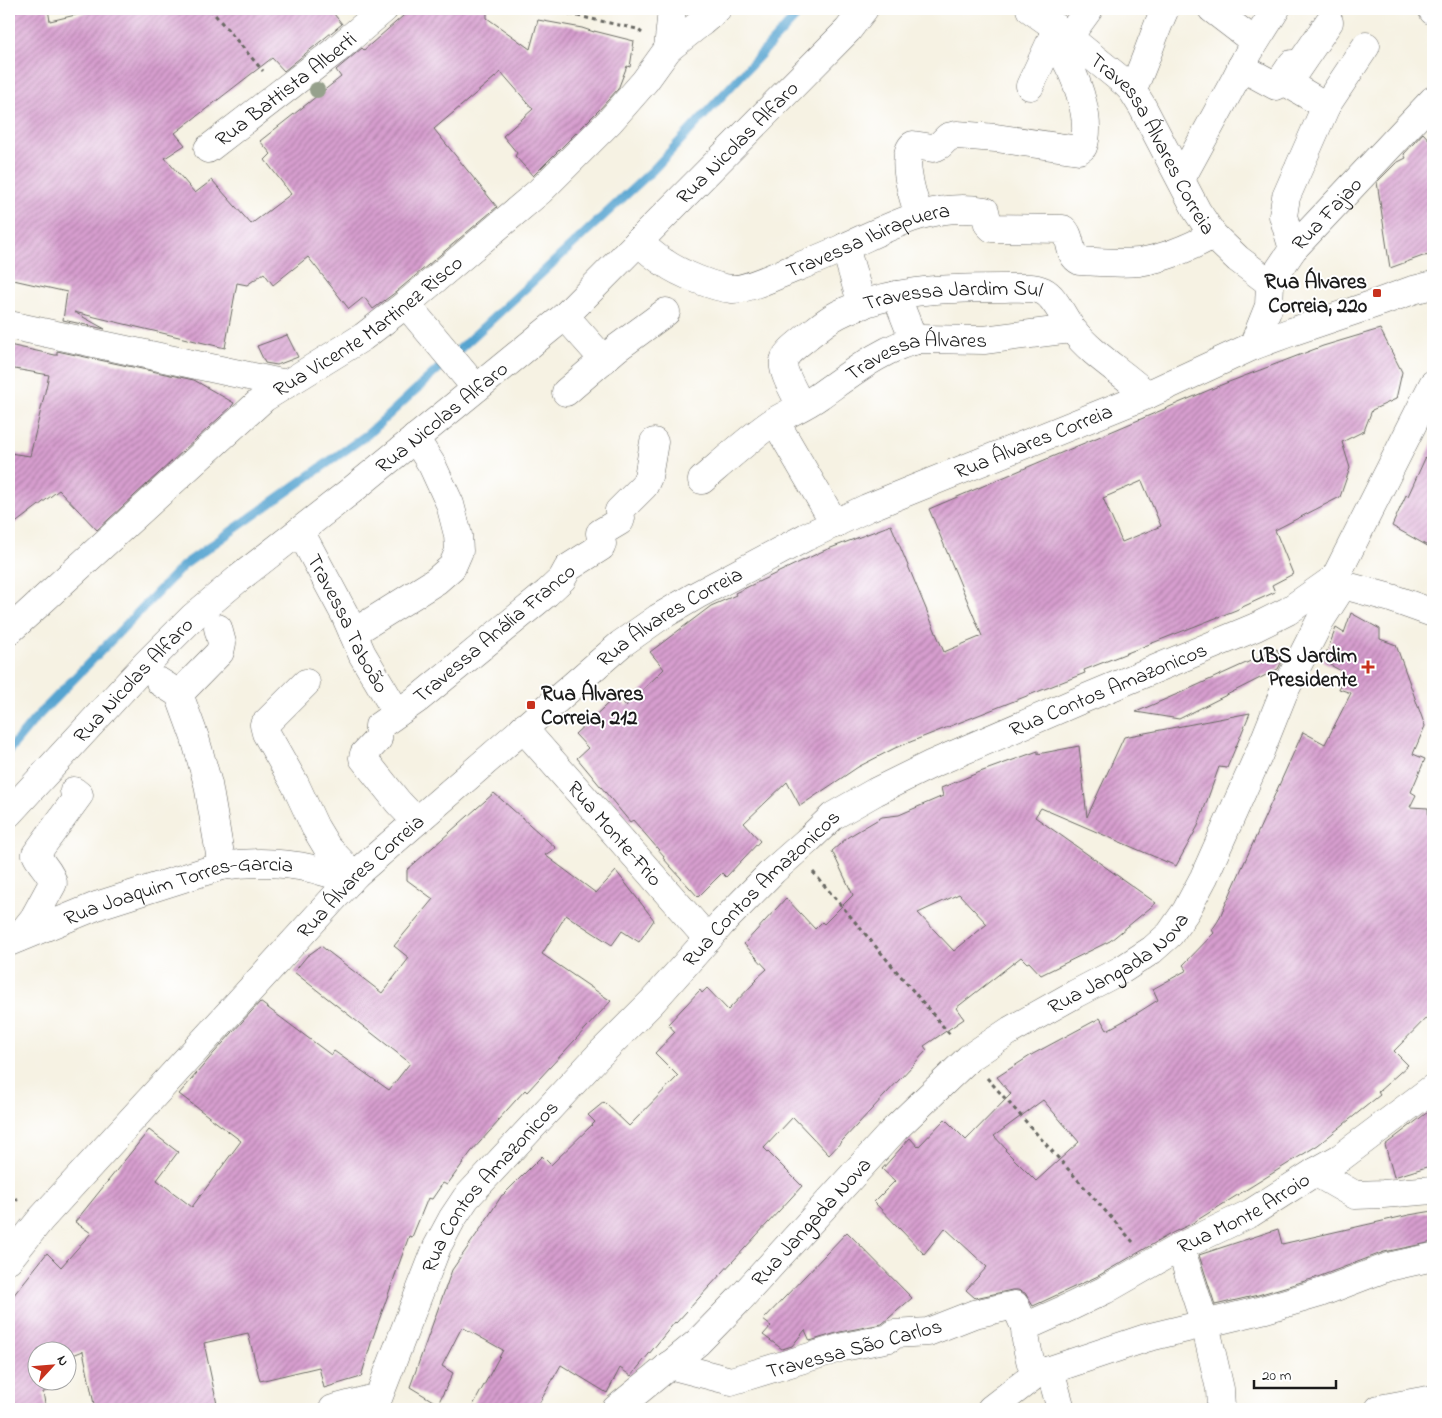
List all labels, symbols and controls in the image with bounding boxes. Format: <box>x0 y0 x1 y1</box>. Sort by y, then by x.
street label: Rua Battista Alberti <box>209 26 364 155</box>
street label: Travessa Álvares Correia <box>1082 47 1222 241</box>
street label: Rua Nicolas Alfaro <box>670 75 807 212</box>
street label: Rua Fajao <box>1286 171 1370 258</box>
street label: Travessa Ibirapuera <box>782 197 952 287</box>
street label: Rua Vicente Martinez Risco <box>268 249 470 406</box>
place label: Rua Álvares Correia, 220 <box>1264 267 1367 322</box>
street label: Travessa Jardim Sul <box>860 275 1047 320</box>
marker: Rua Álvares Correia, 220 <box>1371 287 1383 299</box>
street label: Travessa Álvares <box>840 325 987 390</box>
street label: Rua Nicolas Alfaro <box>370 355 516 482</box>
street label: Rua Álvares Correia <box>950 397 1117 488</box>
street label: Travessa Taboão <box>298 549 395 699</box>
street label: Travessa Anália Franco <box>407 557 583 712</box>
street label: Rua Álvares Correia <box>591 560 748 675</box>
street label: Rua Nicolas Alfaro <box>67 611 201 751</box>
street label: Rua Contos Amazonicos <box>1005 636 1212 746</box>
place label: UBS Jardim Presidente <box>1251 642 1358 696</box>
marker: UBS Jardim Presidente <box>1361 660 1375 674</box>
place label: Rua Álvares Correia, 212 <box>541 679 644 734</box>
marker: Rua Álvares Correia, 212 <box>525 699 537 711</box>
street label: Rua Monte-Frio <box>559 775 669 894</box>
street label: Rua Contos Amazonicos <box>677 804 848 975</box>
street label: Rua Álvares Correia <box>291 808 432 946</box>
street label: Rua Joaquim Torres-Garcia <box>60 850 295 935</box>
street label: Rua Jangada Nova <box>1043 907 1197 1023</box>
street label: Rua Contos Amazonicos <box>415 1094 567 1277</box>
street label: Rua Jangada Nova <box>745 1151 879 1294</box>
street label: Rua Monte Arroio <box>1173 1166 1317 1263</box>
street label: Travessa São Carlos <box>763 1312 946 1388</box>
north arrow <box>28 1340 78 1390</box>
text: N <box>51 1352 74 1370</box>
scale bar <box>1254 1358 1337 1390</box>
text: 20 m <box>1262 1365 1292 1387</box>

